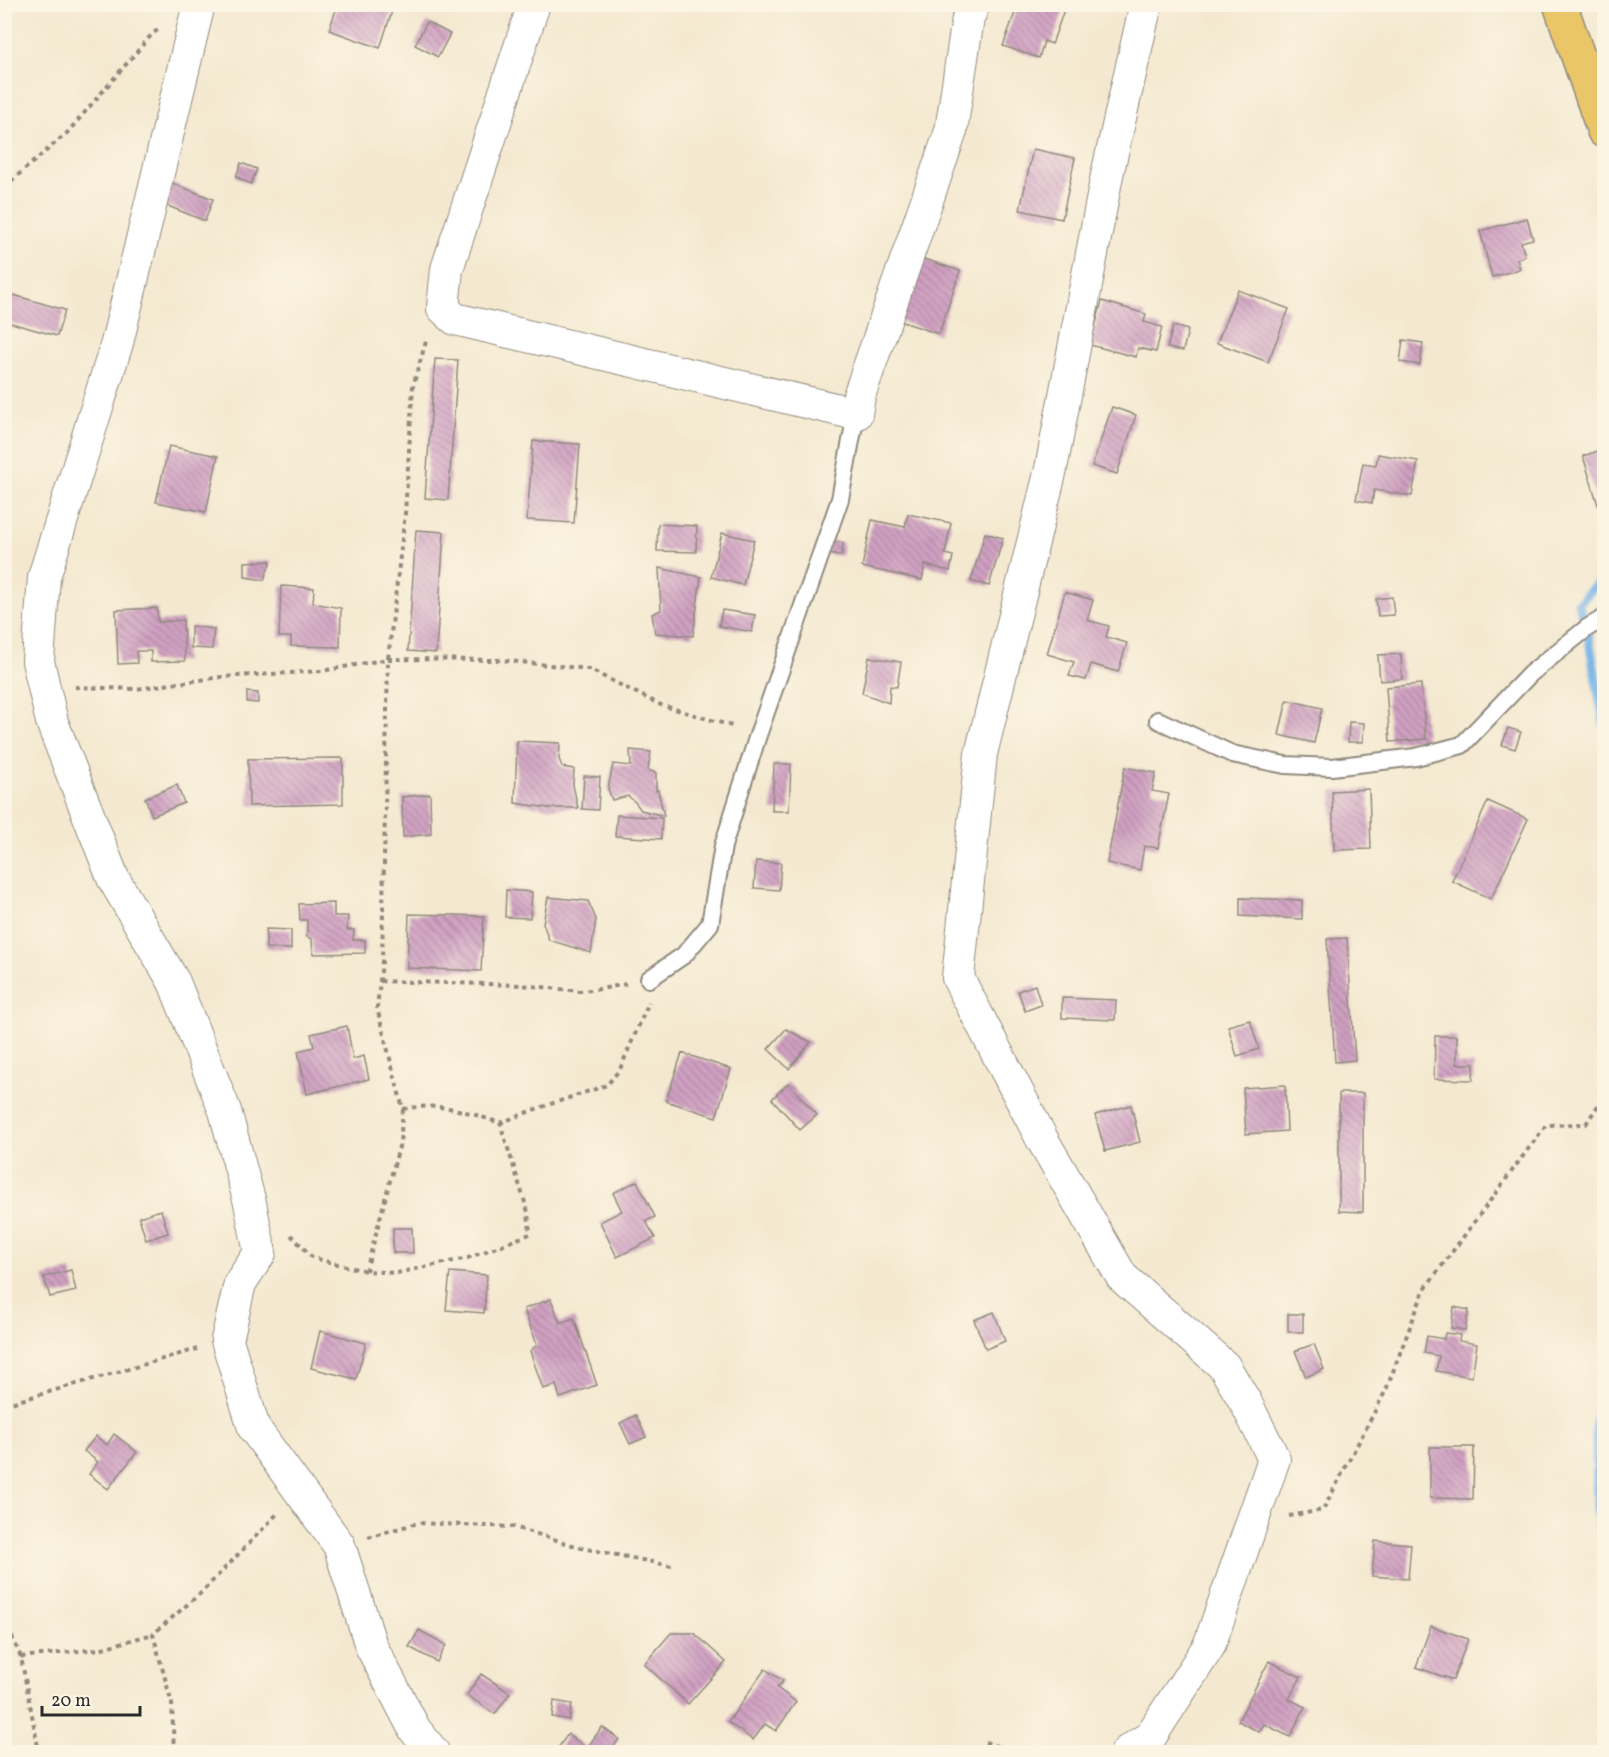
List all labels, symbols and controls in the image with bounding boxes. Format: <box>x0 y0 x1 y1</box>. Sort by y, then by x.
scale bar <box>42 1679 140 1717</box>
text: 20 m <box>51 1689 91 1714</box>

